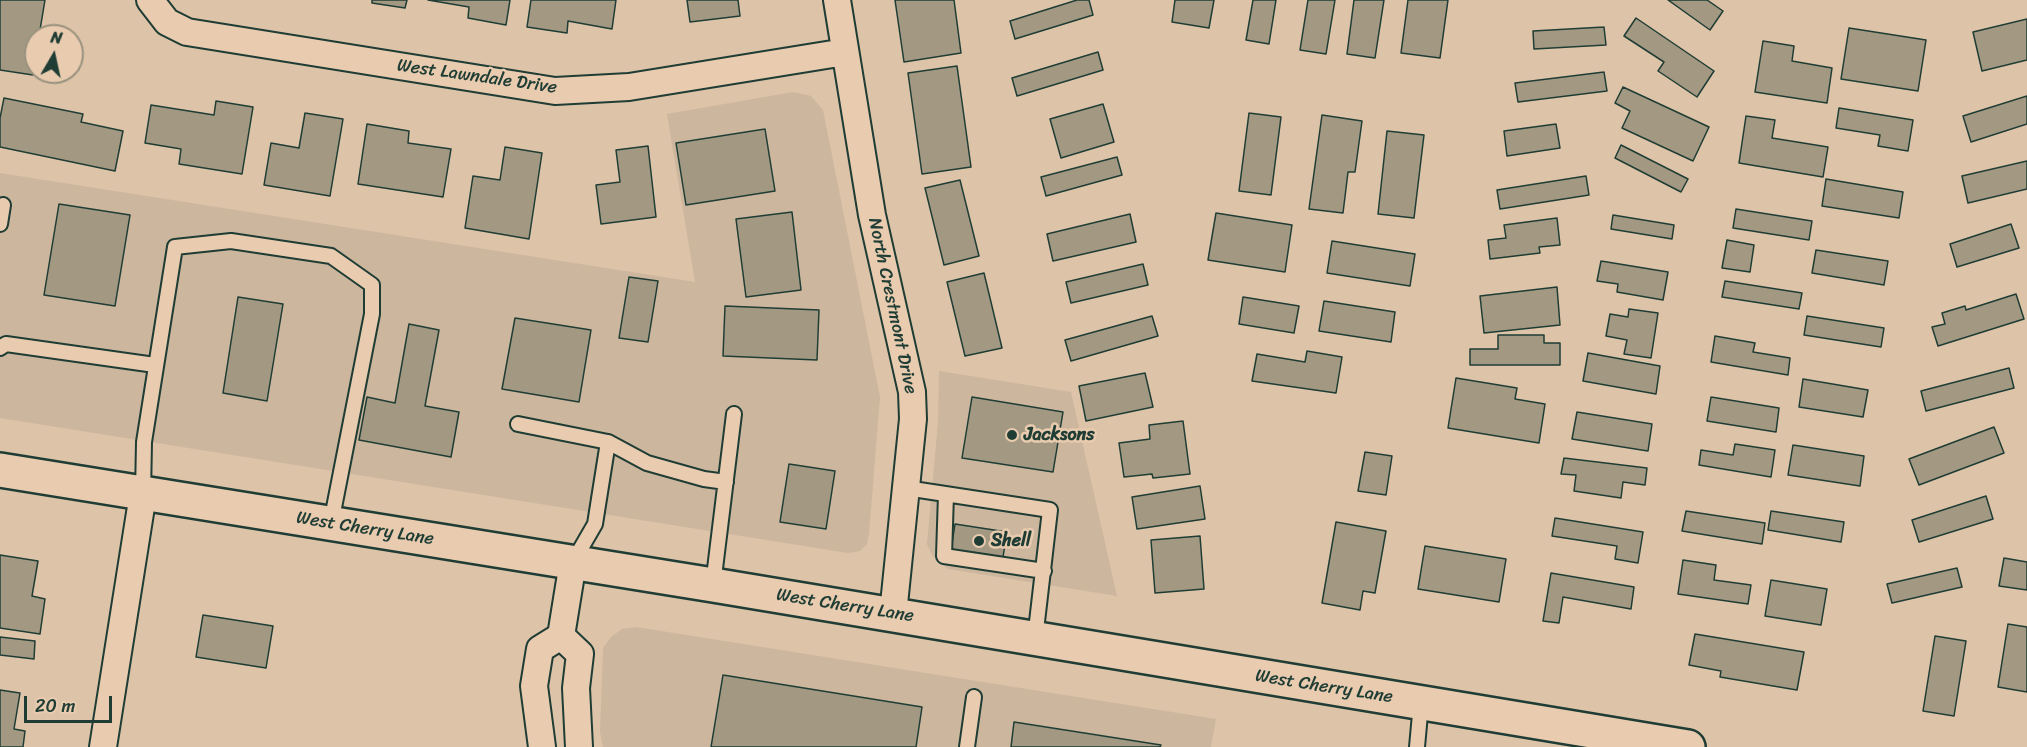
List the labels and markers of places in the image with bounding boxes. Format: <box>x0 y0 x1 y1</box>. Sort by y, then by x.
place label: Jacksons <box>1024 424 1095 446</box>
marker: Jacksons <box>1005 428 1019 442</box>
place label: Shell <box>991 530 1031 552</box>
marker: Shell <box>972 534 986 548</box>

